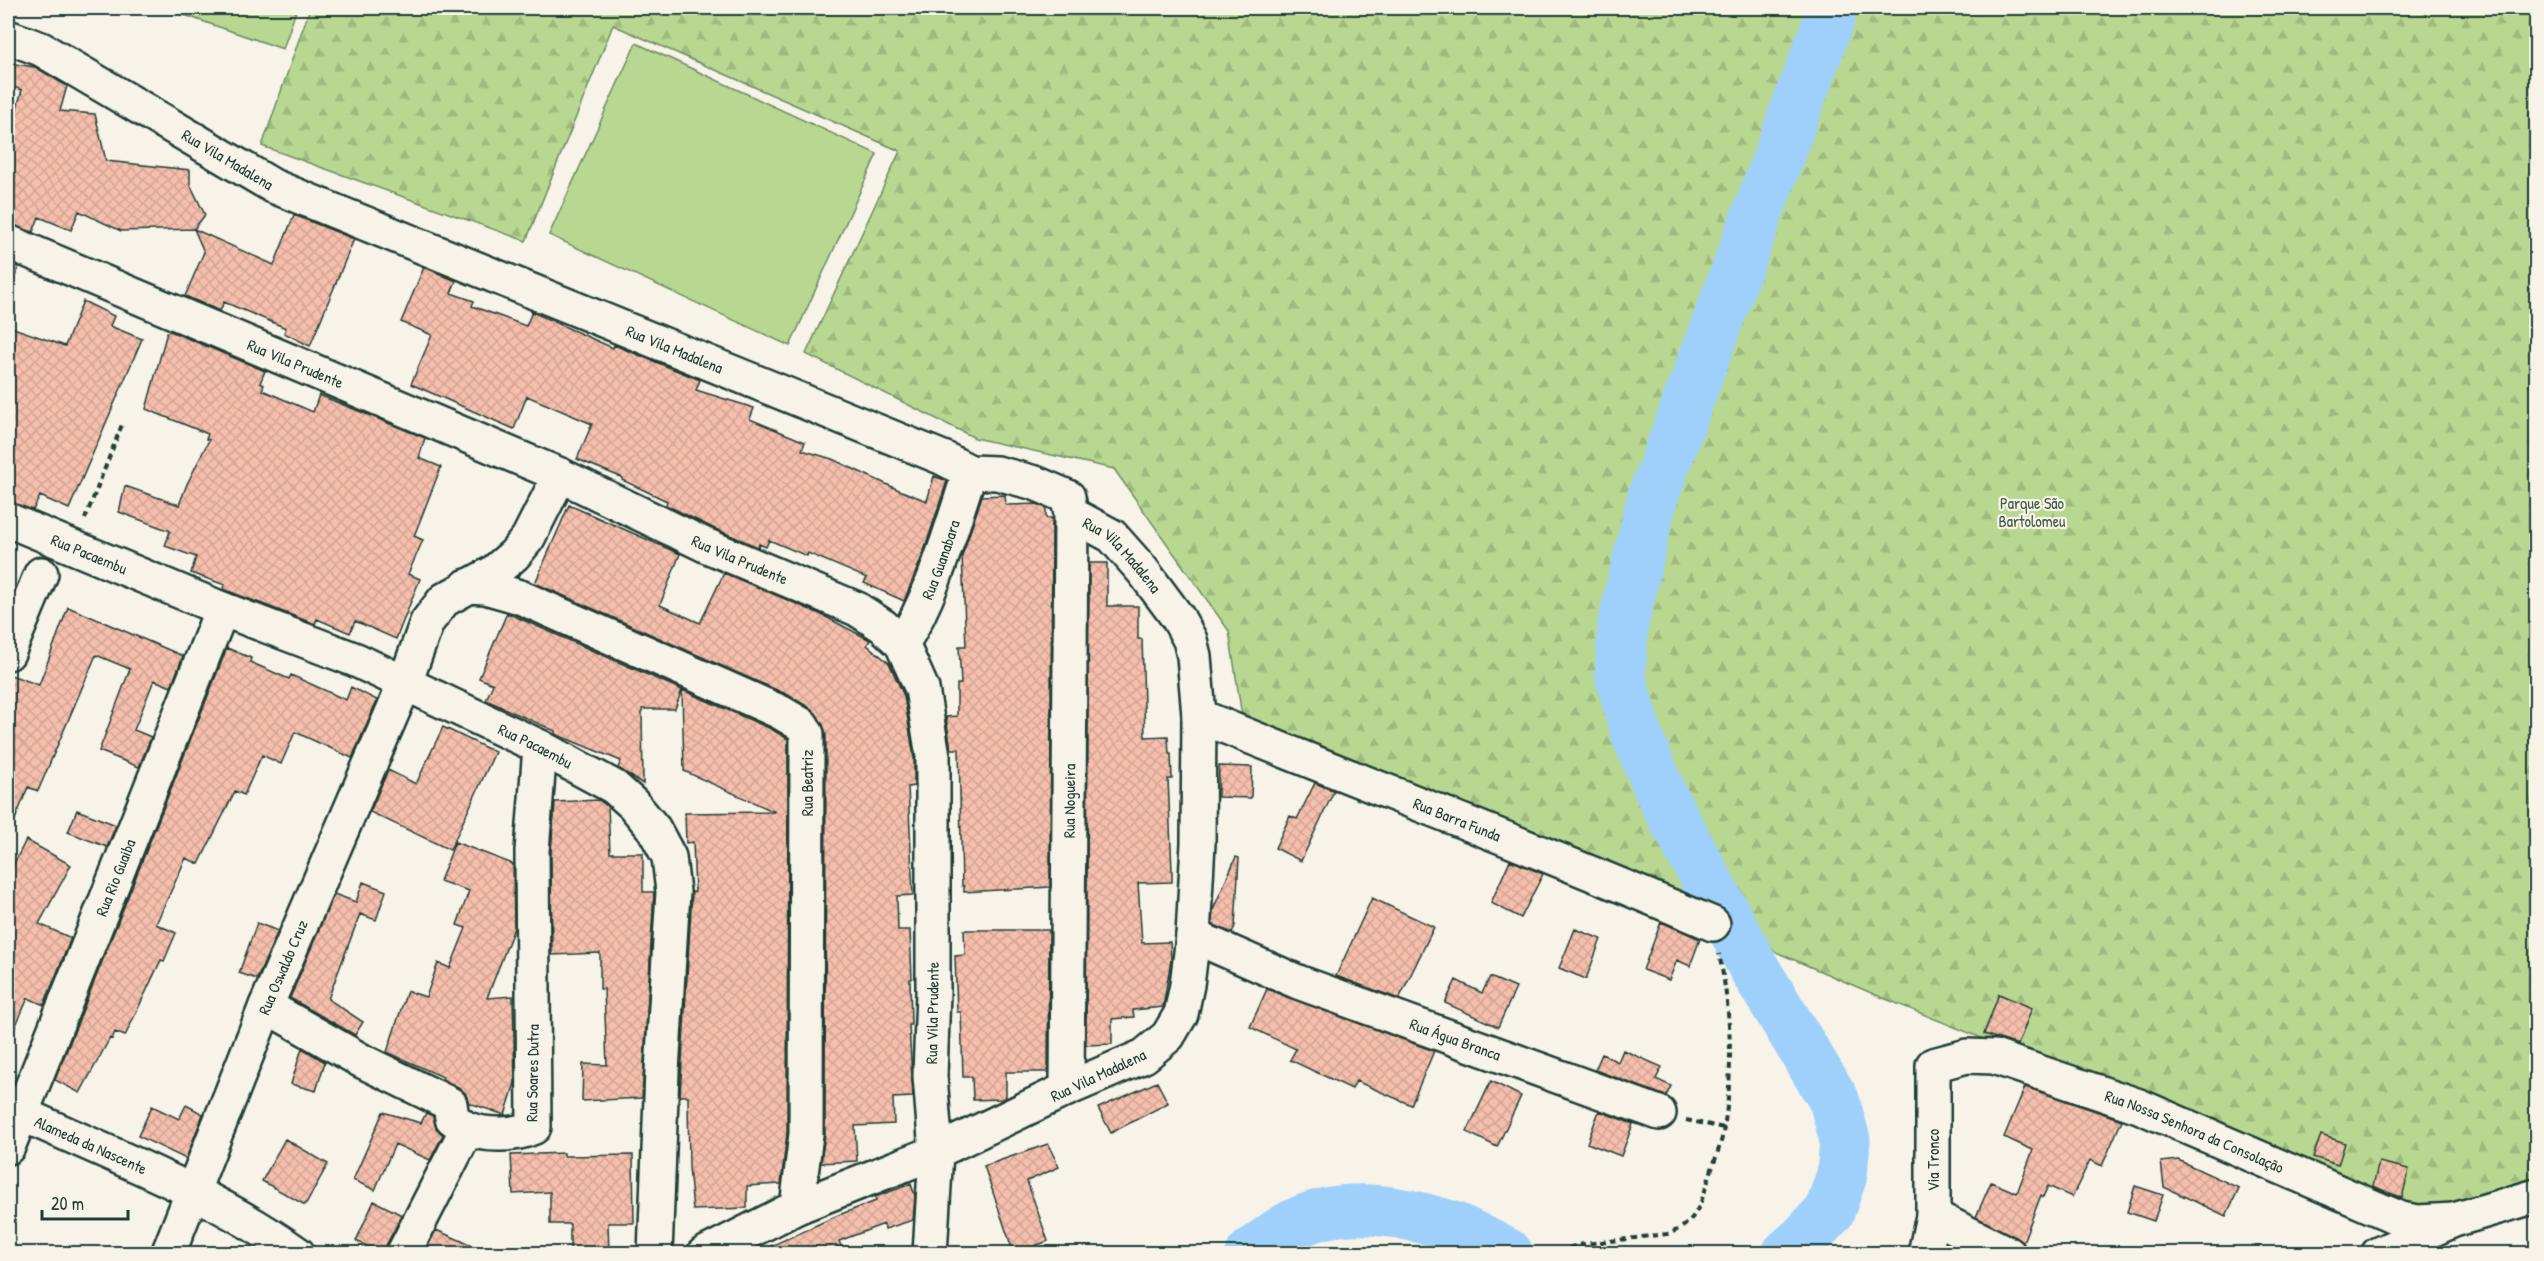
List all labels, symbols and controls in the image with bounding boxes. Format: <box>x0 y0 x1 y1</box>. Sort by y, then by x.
street label: Rua Vila Madalena <box>178 124 278 195</box>
street label: Rua Vila Madalena <box>623 319 726 379</box>
street label: Rua Vila Prudente <box>244 333 348 394</box>
park label: Parque São Bartolomeu <box>1999 492 2066 532</box>
street label: Rua Vila Madalena <box>1079 511 1167 597</box>
street label: Rua Guanabara <box>916 517 965 603</box>
street label: Rua Pacaembu <box>48 528 131 580</box>
street label: Rua Vila Prudente <box>688 529 792 590</box>
street label: Rua Pacaembu <box>495 718 577 774</box>
street label: Rua Beatriz <box>796 750 818 816</box>
street label: Rua Nogueira <box>1058 764 1080 838</box>
street label: Rua Barra Funda <box>1410 792 1504 847</box>
street label: Rua Rio Guaiba <box>90 836 140 919</box>
street label: Rua Oswaldo Cruz <box>253 916 313 1018</box>
street label: Rua Vila Prudente <box>920 961 944 1064</box>
street label: Rua Água Branca <box>1407 1013 1504 1066</box>
street label: Rua Soares Dutra <box>520 1024 544 1122</box>
street label: Rua Vila Madalena <box>1047 1043 1149 1107</box>
street label: Rua Nossa Senhora da Consolação <box>2102 1084 2288 1178</box>
street label: Alameda da Nascente <box>31 1110 151 1180</box>
street label: Via Tronco <box>1922 1128 1944 1191</box>
scale bar <box>42 1183 128 1221</box>
text: 20 m <box>51 1191 84 1216</box>

